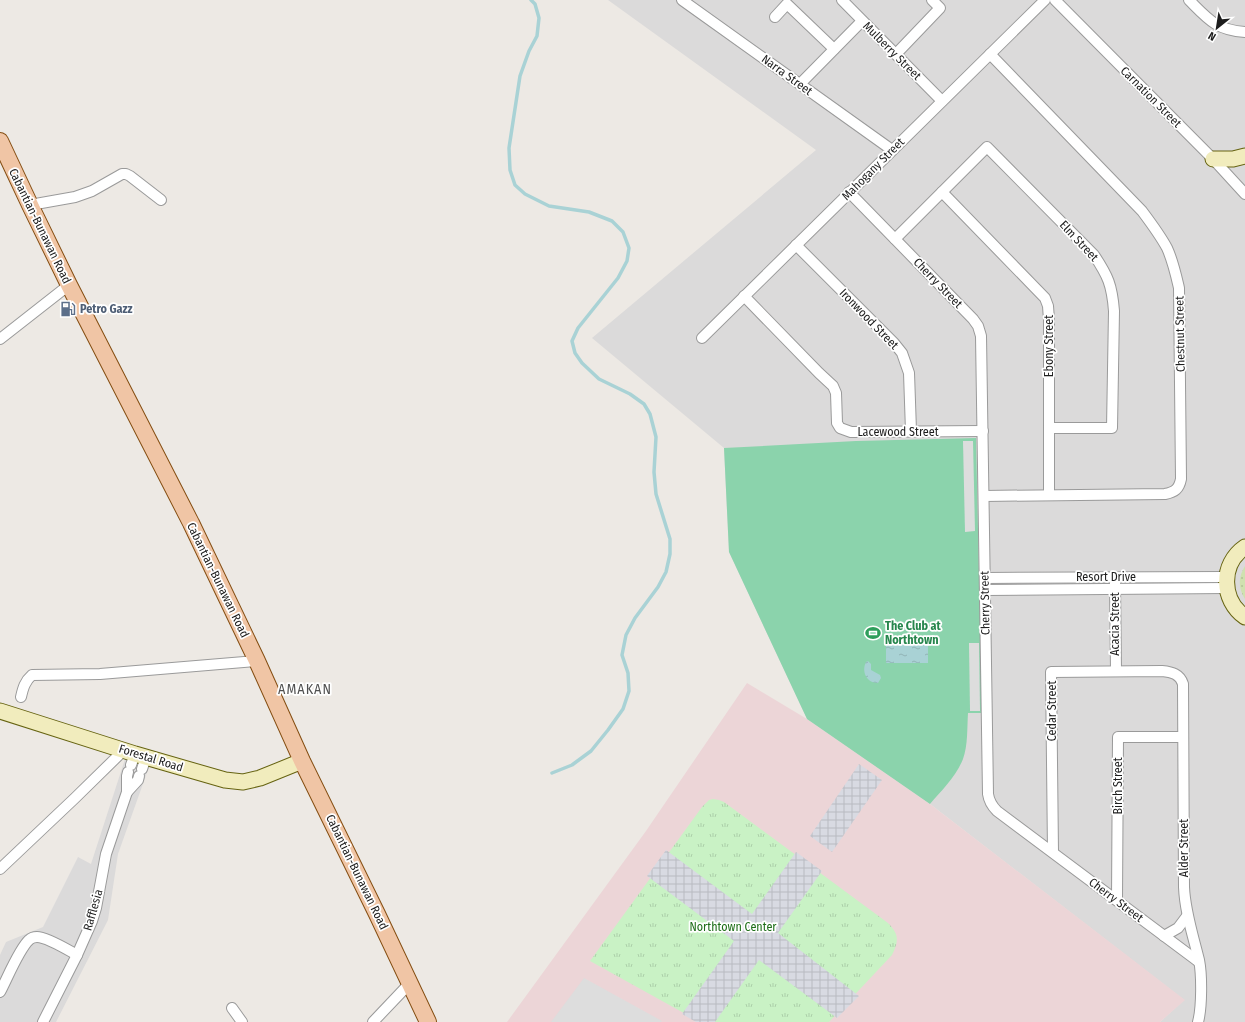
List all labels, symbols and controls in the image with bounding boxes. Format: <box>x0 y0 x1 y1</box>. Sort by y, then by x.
north arrow <box>1197 8 1237 48</box>
street label: Mulberry Street <box>860 19 924 83</box>
text: N <box>1206 29 1218 44</box>
street label: Narra Street <box>759 52 815 98</box>
street label: Carnation Street <box>1118 64 1184 130</box>
street label: Mahogany Street <box>839 135 907 203</box>
street label: Cabantian-Bunawan Road <box>6 166 74 286</box>
street label: Elm Street <box>1057 218 1101 264</box>
street label: Cherry Street <box>911 255 965 311</box>
street label: Ironwood Street <box>837 286 901 352</box>
street label: Chestnut Street <box>1172 296 1188 372</box>
fuel station icon: Petro Gazz <box>59 300 77 318</box>
place label: Petro Gazz <box>80 302 133 316</box>
street label: Ebony Street <box>1042 315 1056 377</box>
street label: Lacewood Street <box>857 425 939 439</box>
street label: Cabantian-Bunawan Road <box>184 520 252 640</box>
street label: Resort Drive <box>1076 570 1136 584</box>
street label: Cherry Street <box>977 571 993 635</box>
street label: Acacia Street <box>1108 592 1122 656</box>
place label: The Club at Northtown <box>885 619 941 647</box>
sports icon: The Club at Northtown <box>864 624 882 642</box>
district label: AMAKAN <box>278 681 332 698</box>
street label: Cedar Street <box>1045 681 1059 741</box>
street label: Forestal Road <box>117 742 185 774</box>
street label: Birch Street <box>1111 757 1125 815</box>
street label: Cabantian-Bunawan Road <box>323 812 391 932</box>
street label: Alder Street <box>1177 819 1191 877</box>
street label: Cherry Street <box>1086 875 1146 925</box>
street label: Rafflesia <box>80 888 106 932</box>
park label: Northtown Center <box>689 920 777 934</box>

